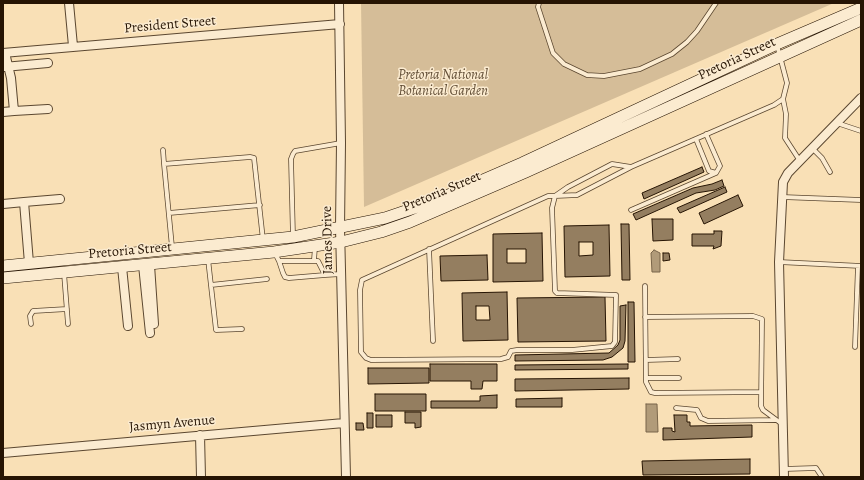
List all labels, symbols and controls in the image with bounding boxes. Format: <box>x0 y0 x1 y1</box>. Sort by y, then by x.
street label: President Street <box>123 13 217 37</box>
street label: Pretoria Street <box>696 34 778 84</box>
park label: Pretoria National Botanical Garden <box>398 68 488 100</box>
street label: Pretoria Street <box>400 168 484 216</box>
street label: James Drive <box>319 206 337 274</box>
street label: Pretoria Street <box>88 239 172 263</box>
street label: Jasmyn Avenue <box>128 412 216 436</box>

